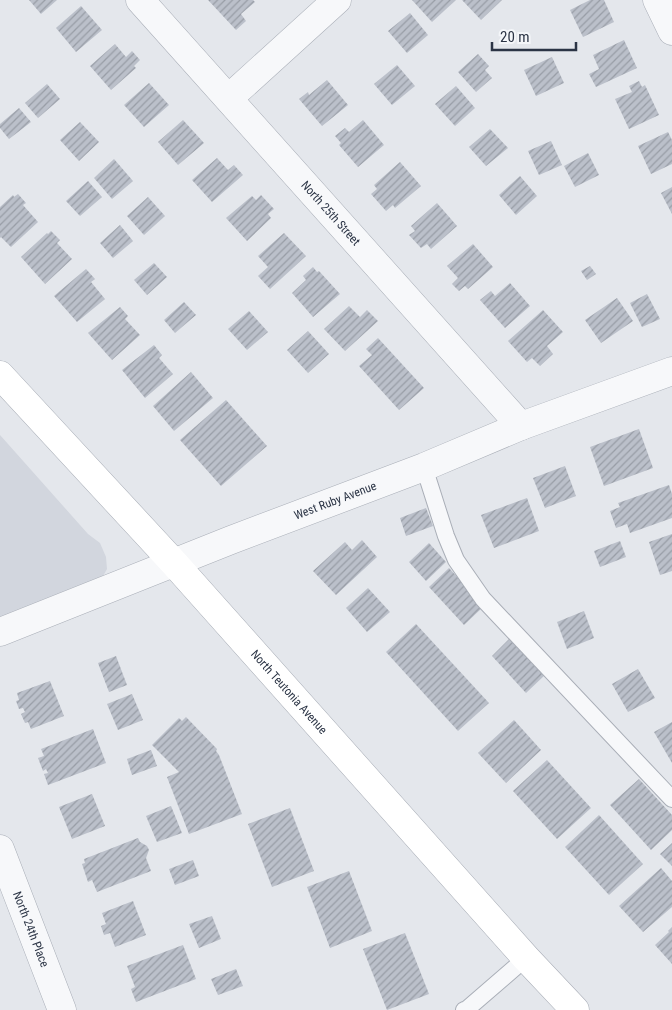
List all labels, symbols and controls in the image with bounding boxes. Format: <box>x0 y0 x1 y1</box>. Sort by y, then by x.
scale bar <box>492 20 576 52</box>
text: 20 m <box>500 28 530 46</box>
street label: North 25th Street <box>298 178 363 249</box>
street label: West Ruby Avenue <box>292 479 379 523</box>
street label: North Teutonia Avenue <box>248 647 330 737</box>
street label: North 24th Place <box>10 889 52 969</box>

